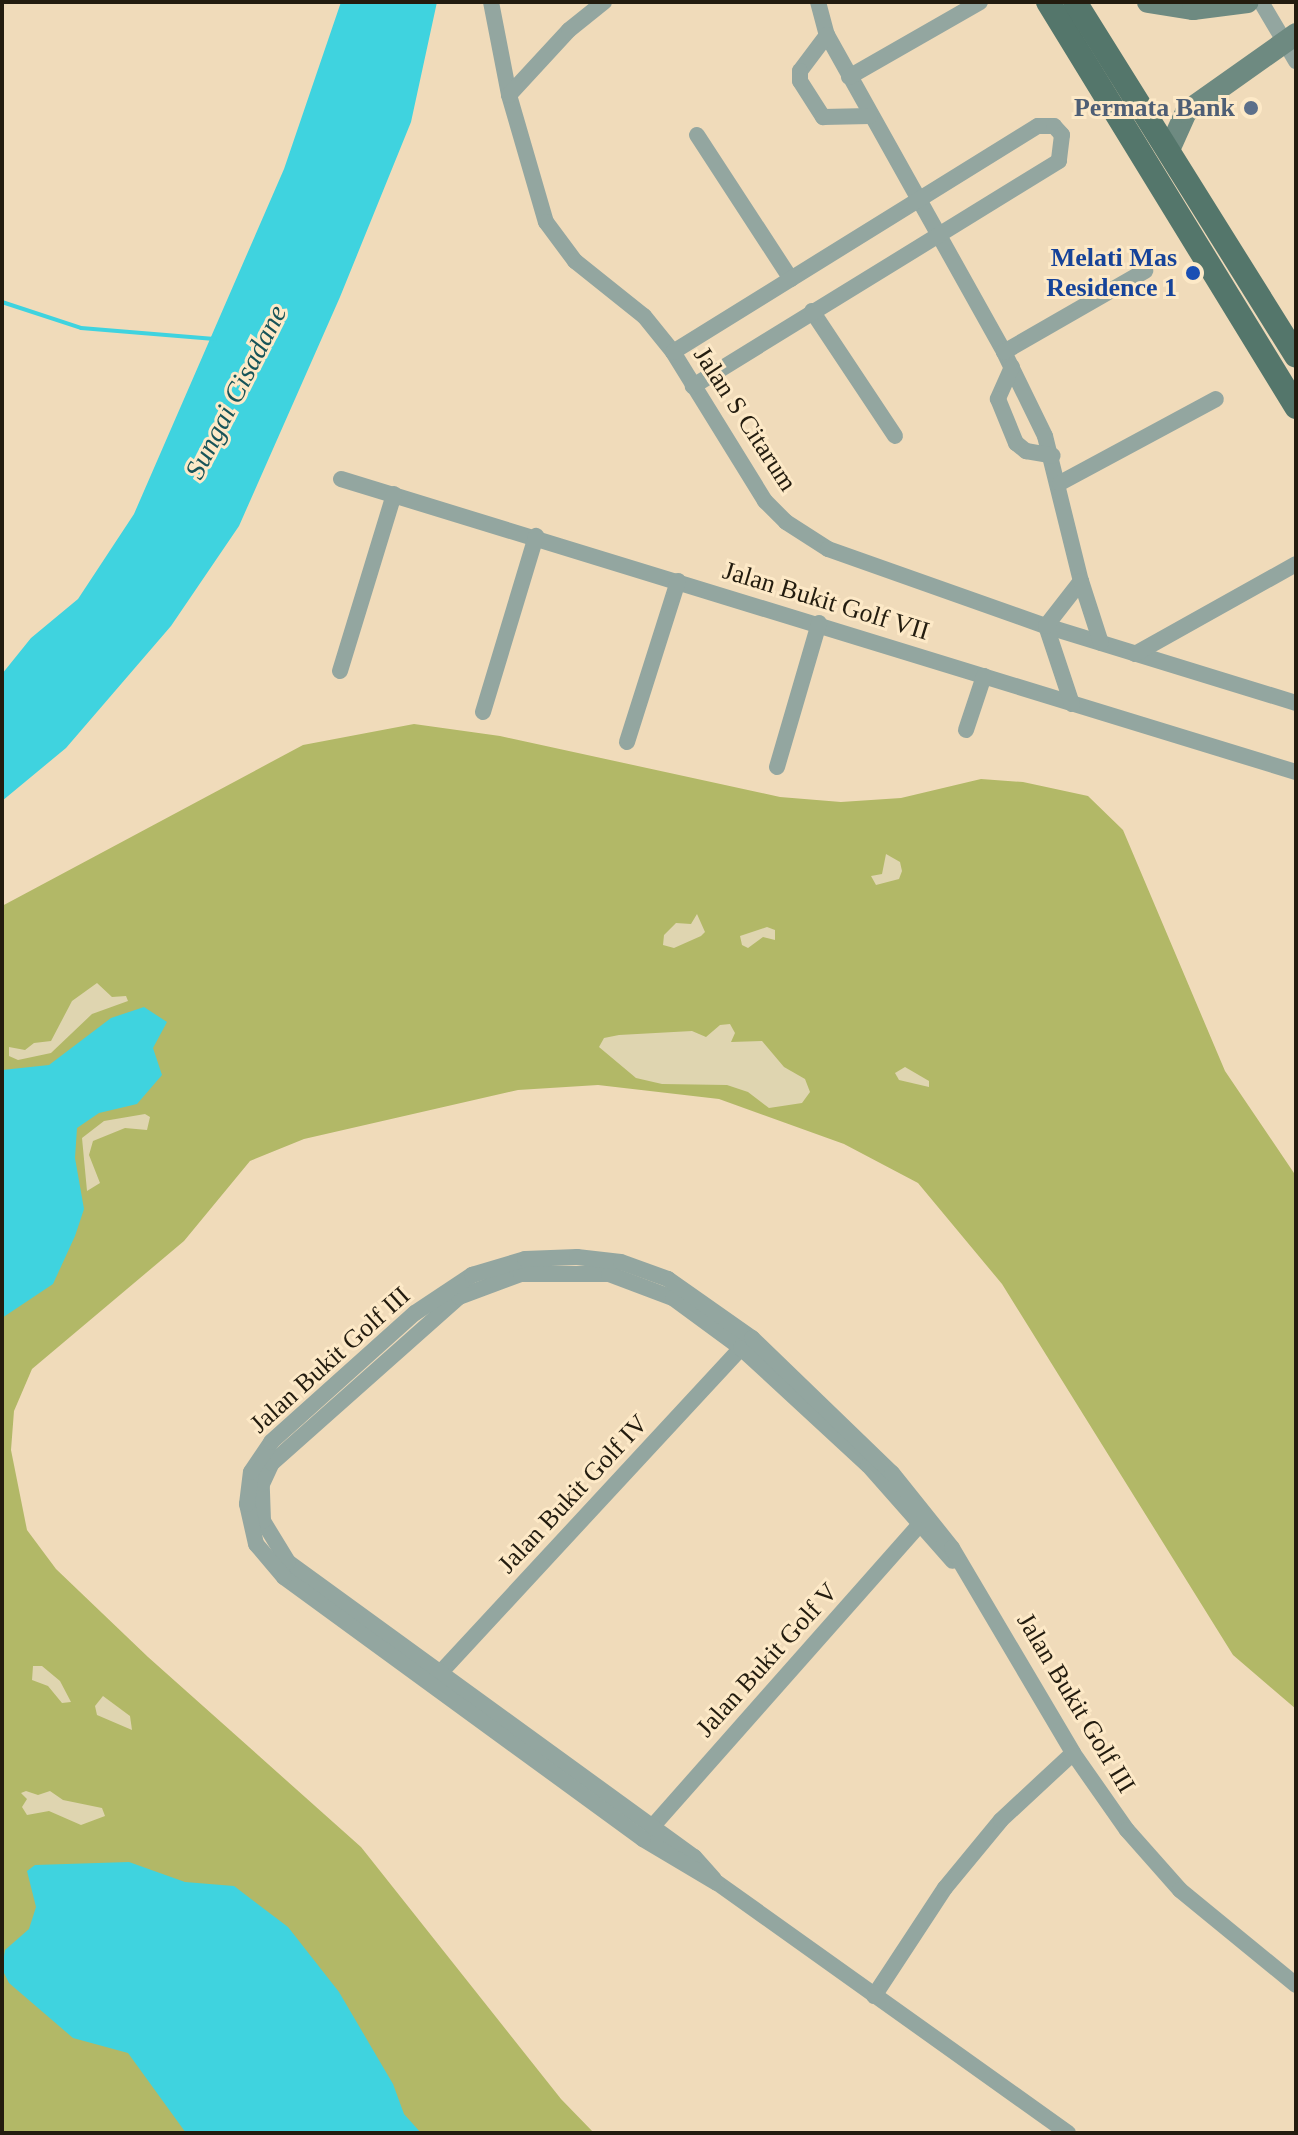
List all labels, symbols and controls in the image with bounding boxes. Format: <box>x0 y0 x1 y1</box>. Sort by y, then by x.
place label: Permata Bank <box>1074 92 1235 124</box>
marker: Permata Bank <box>1242 99 1260 117</box>
place label: Melati Mas Residence 1 <box>1046 242 1177 304</box>
marker: Melati Mas Residence 1 <box>1184 264 1202 282</box>
water label: Sungai Cisadane <box>178 299 294 485</box>
street label: Jalan S Citarum <box>687 341 803 497</box>
street label: Jalan Bukit Golf VII <box>719 555 933 647</box>
street label: Jalan Bukit Golf III <box>244 1280 416 1440</box>
street label: Jalan Bukit Golf IV <box>491 1408 655 1580</box>
street label: Jalan Bukit Golf V <box>689 1576 845 1744</box>
street label: Jalan Bukit Golf III <box>1010 1607 1142 1799</box>

